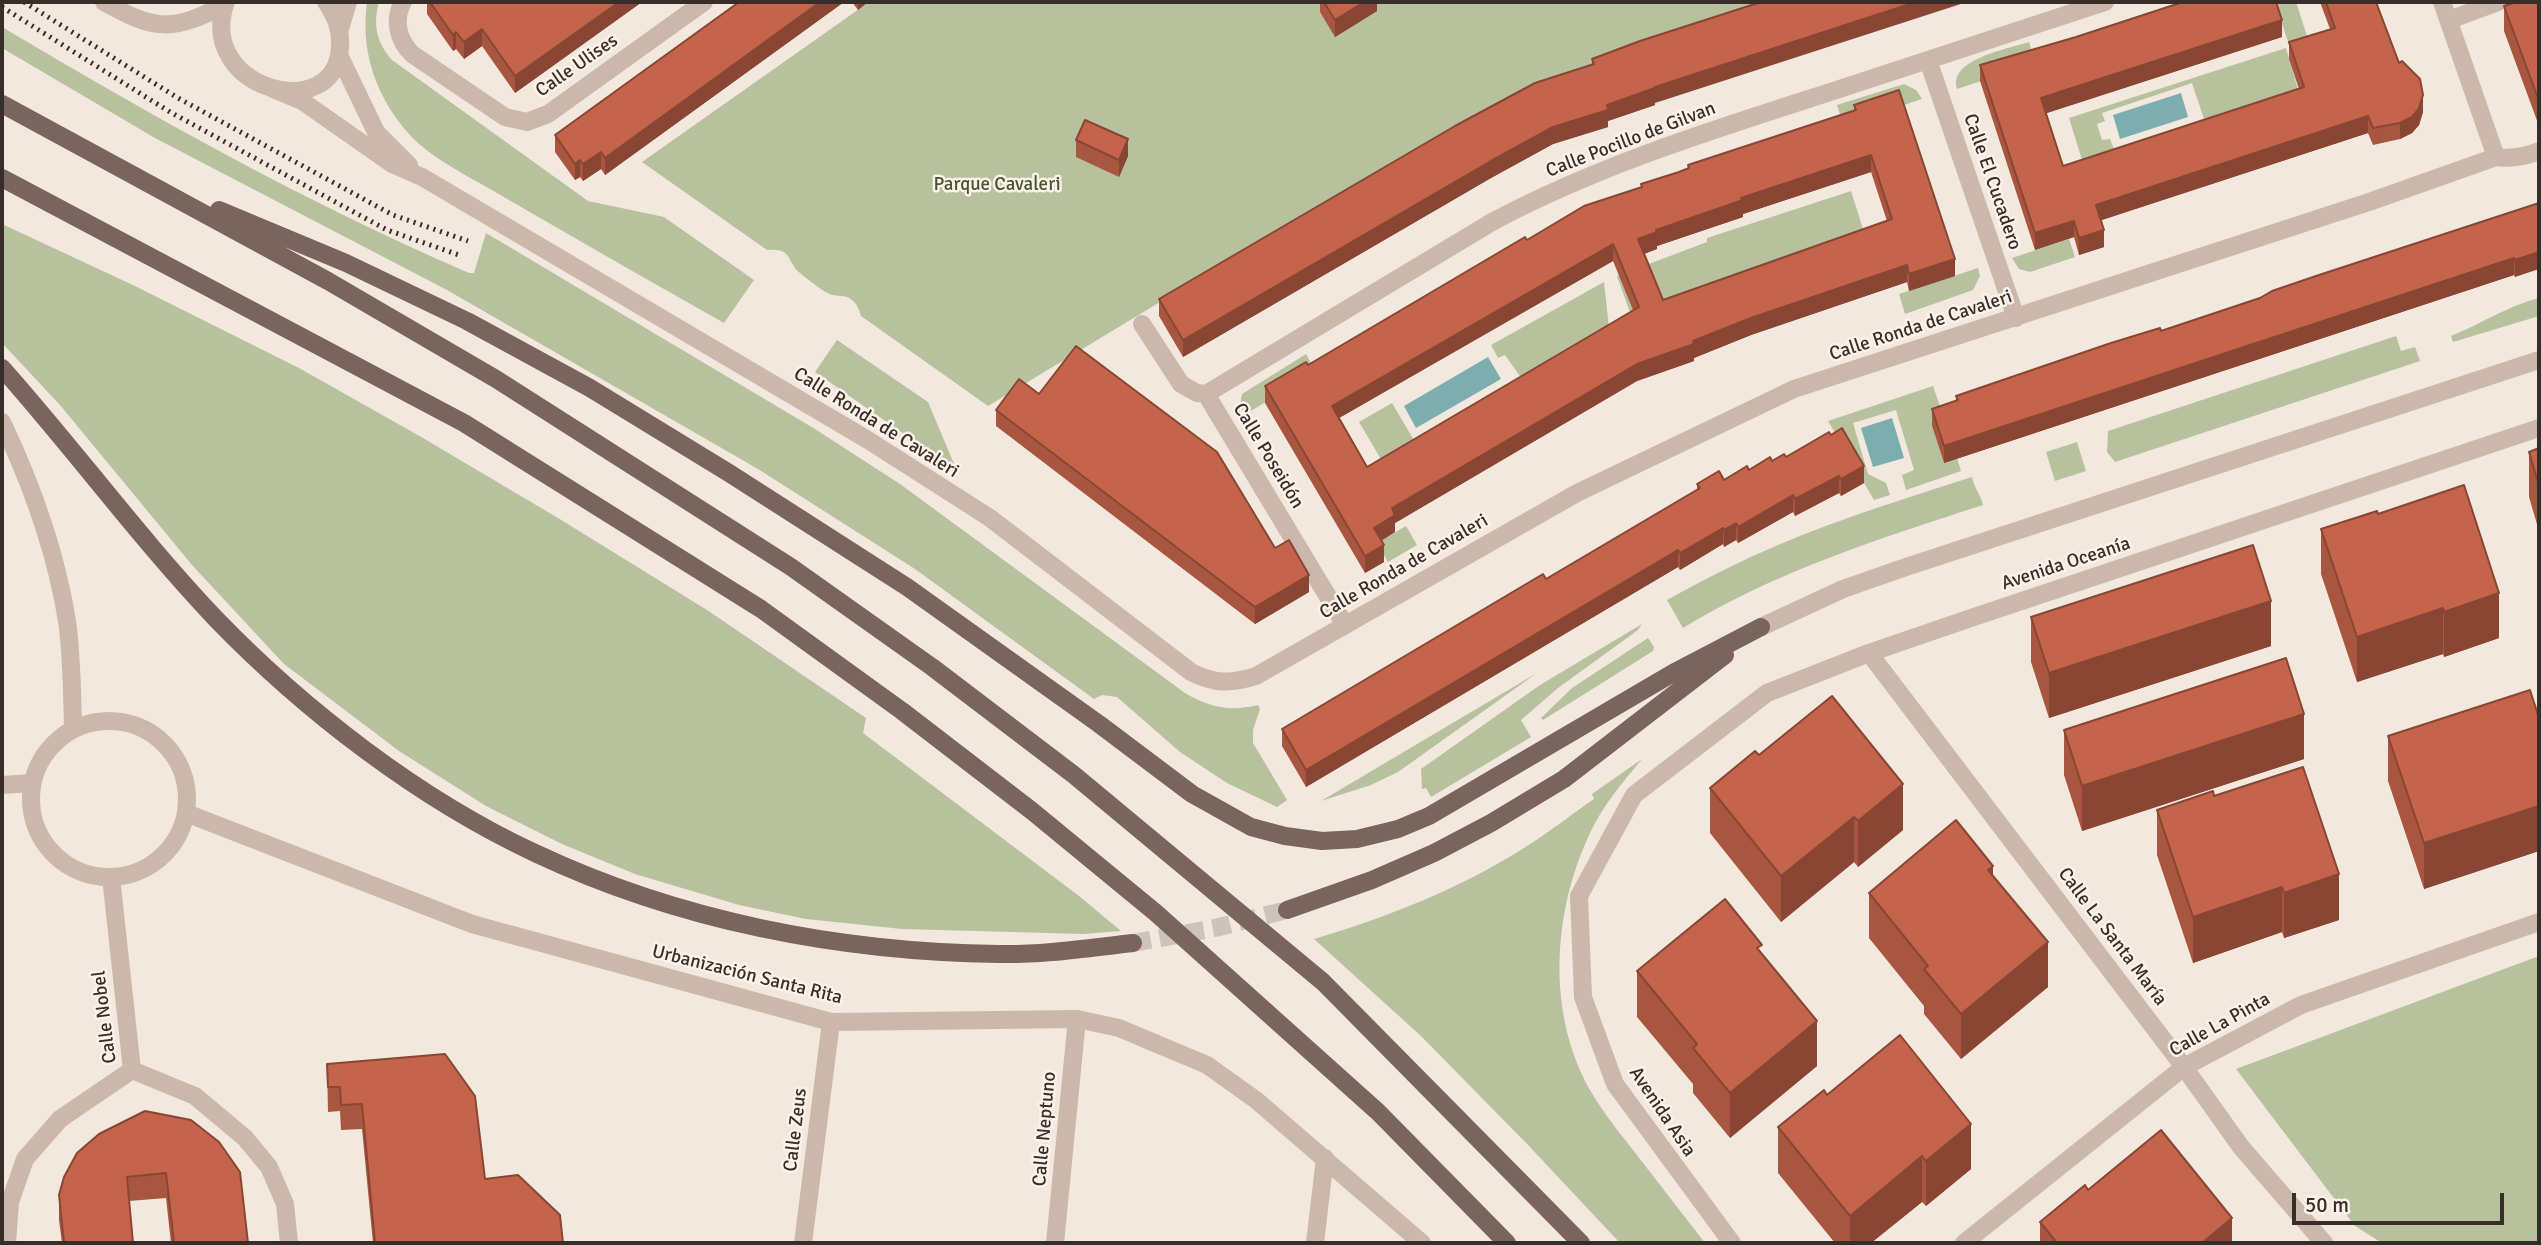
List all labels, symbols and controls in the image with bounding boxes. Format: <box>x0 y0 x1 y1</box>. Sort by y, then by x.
street label: Calle Ulises <box>532 29 622 103</box>
street label: Calle Pocillo de Gilvan <box>1543 97 1719 183</box>
street label: Calle El Cucadero <box>1958 111 2026 253</box>
park label: Parque Cavaleri <box>933 174 1061 196</box>
street label: Calle Ronda de Cavaleri <box>1827 286 2015 366</box>
street label: Calle Ronda de Cavaleri <box>789 363 963 483</box>
street label: Calle Poseidón <box>1228 399 1308 513</box>
street label: Calle Ronda de Cavaleri <box>1316 509 1492 625</box>
street label: Avenida Oceanía <box>1999 532 2133 596</box>
street label: Calle La Santa María <box>2053 863 2171 1011</box>
street label: Urbanización Santa Rita <box>649 940 845 1010</box>
street label: Calle Nobel <box>88 969 122 1065</box>
street label: Calle La Pinta <box>2166 988 2274 1062</box>
street label: Avenida Asia <box>1624 1063 1700 1161</box>
street label: Calle Neptuno <box>1029 1071 1061 1187</box>
street label: Calle Zeus <box>780 1087 812 1173</box>
scale bar <box>2296 1178 2508 1222</box>
text: 50 m <box>2305 1192 2349 1218</box>

